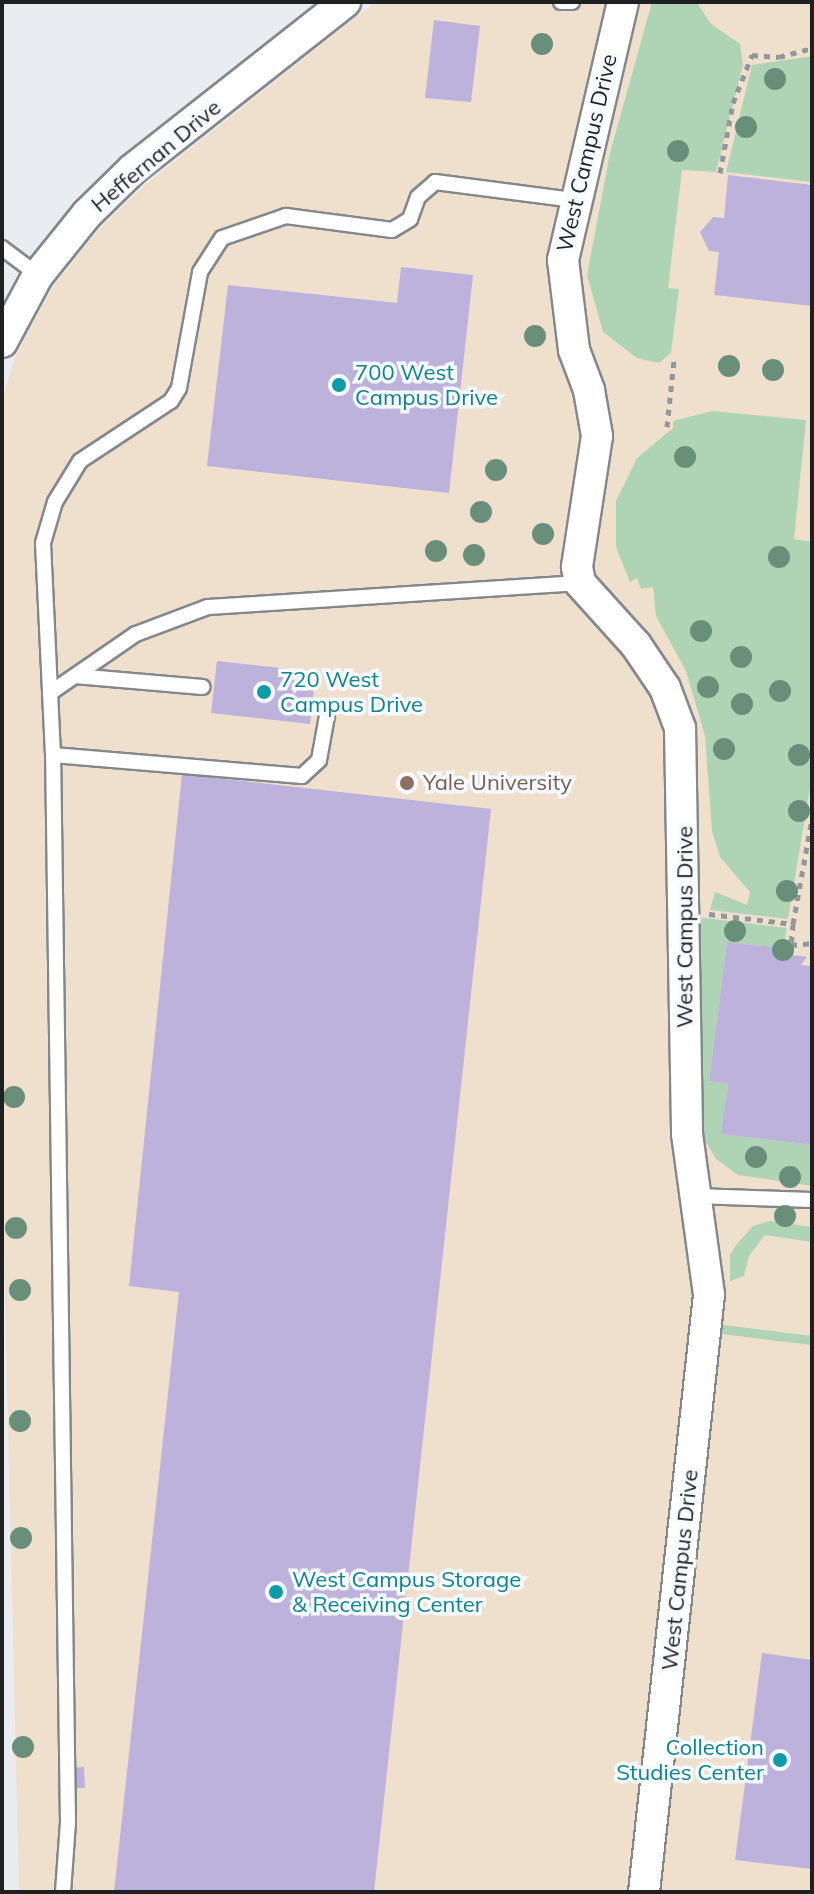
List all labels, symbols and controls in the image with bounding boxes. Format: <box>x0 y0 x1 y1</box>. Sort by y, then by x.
street label: West Campus Drive <box>551 51 623 255</box>
street label: Heffernan Drive <box>86 94 226 218</box>
place label: 700 West Campus Drive <box>355 359 498 410</box>
marker: 700 West Campus Drive <box>330 376 348 394</box>
place label: 720 West Campus Drive <box>280 666 423 718</box>
marker: 720 West Campus Drive <box>255 683 273 701</box>
place label: Yale University <box>423 770 572 796</box>
marker: Yale University <box>398 774 416 792</box>
street label: West Campus Drive <box>672 826 698 1028</box>
street label: West Campus Drive <box>656 1468 704 1672</box>
place label: West Campus Storage & Receiving Center <box>292 1566 521 1618</box>
marker: West Campus Storage & Receiving Center <box>267 1583 285 1601</box>
place label: Collection Studies Center <box>616 1734 764 1786</box>
marker: Collection Studies Center <box>771 1751 789 1769</box>

